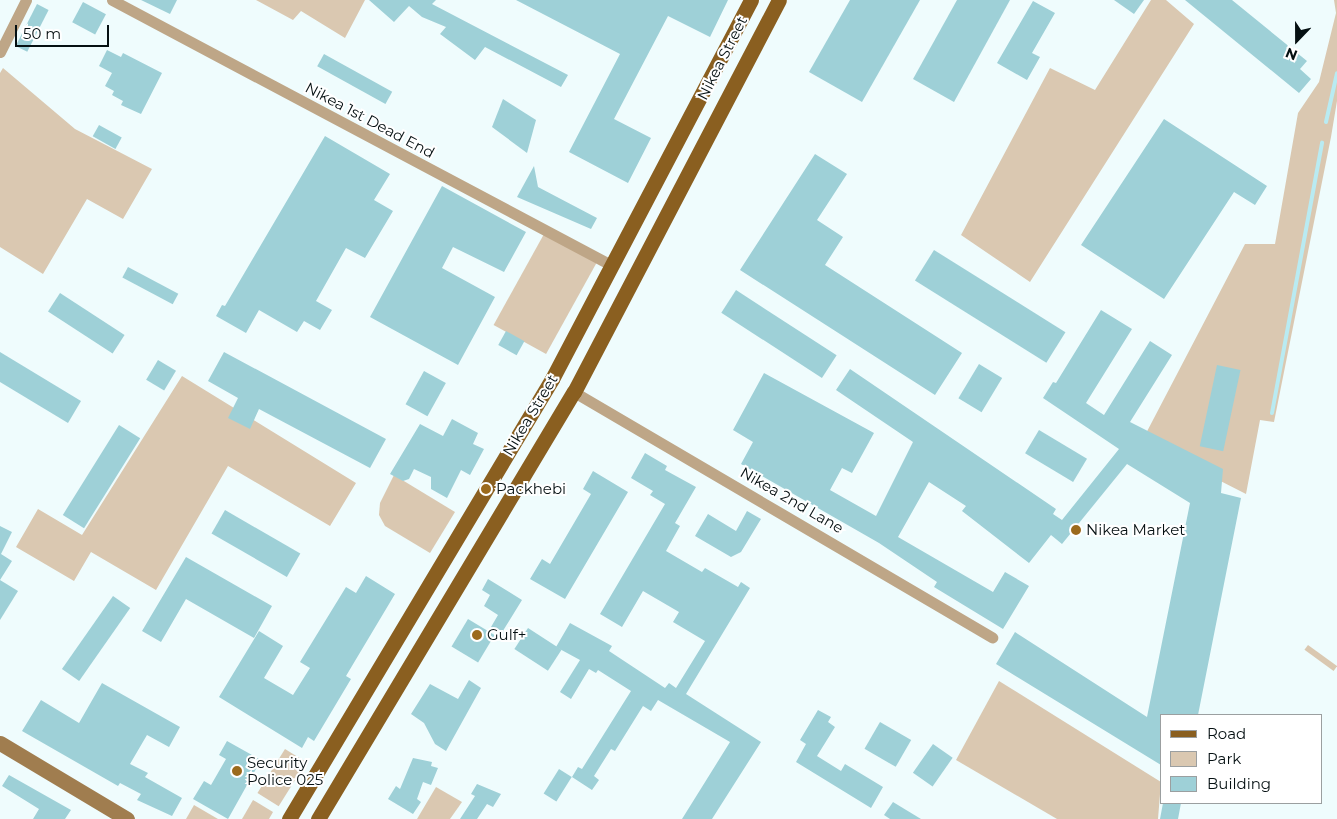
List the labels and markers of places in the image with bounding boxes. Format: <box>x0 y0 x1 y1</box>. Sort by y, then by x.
place label: Packhebi <box>496 480 566 498</box>
marker: Packhebi <box>480 483 492 495</box>
place label: Nikea Market <box>1086 521 1185 539</box>
marker: Nikea Market <box>1070 524 1082 536</box>
place label: Gulf+ <box>487 626 526 644</box>
marker: Gulf+ <box>471 629 483 641</box>
place label: Security Police 025 <box>247 753 323 788</box>
marker: Security Police 025 <box>231 765 243 777</box>

